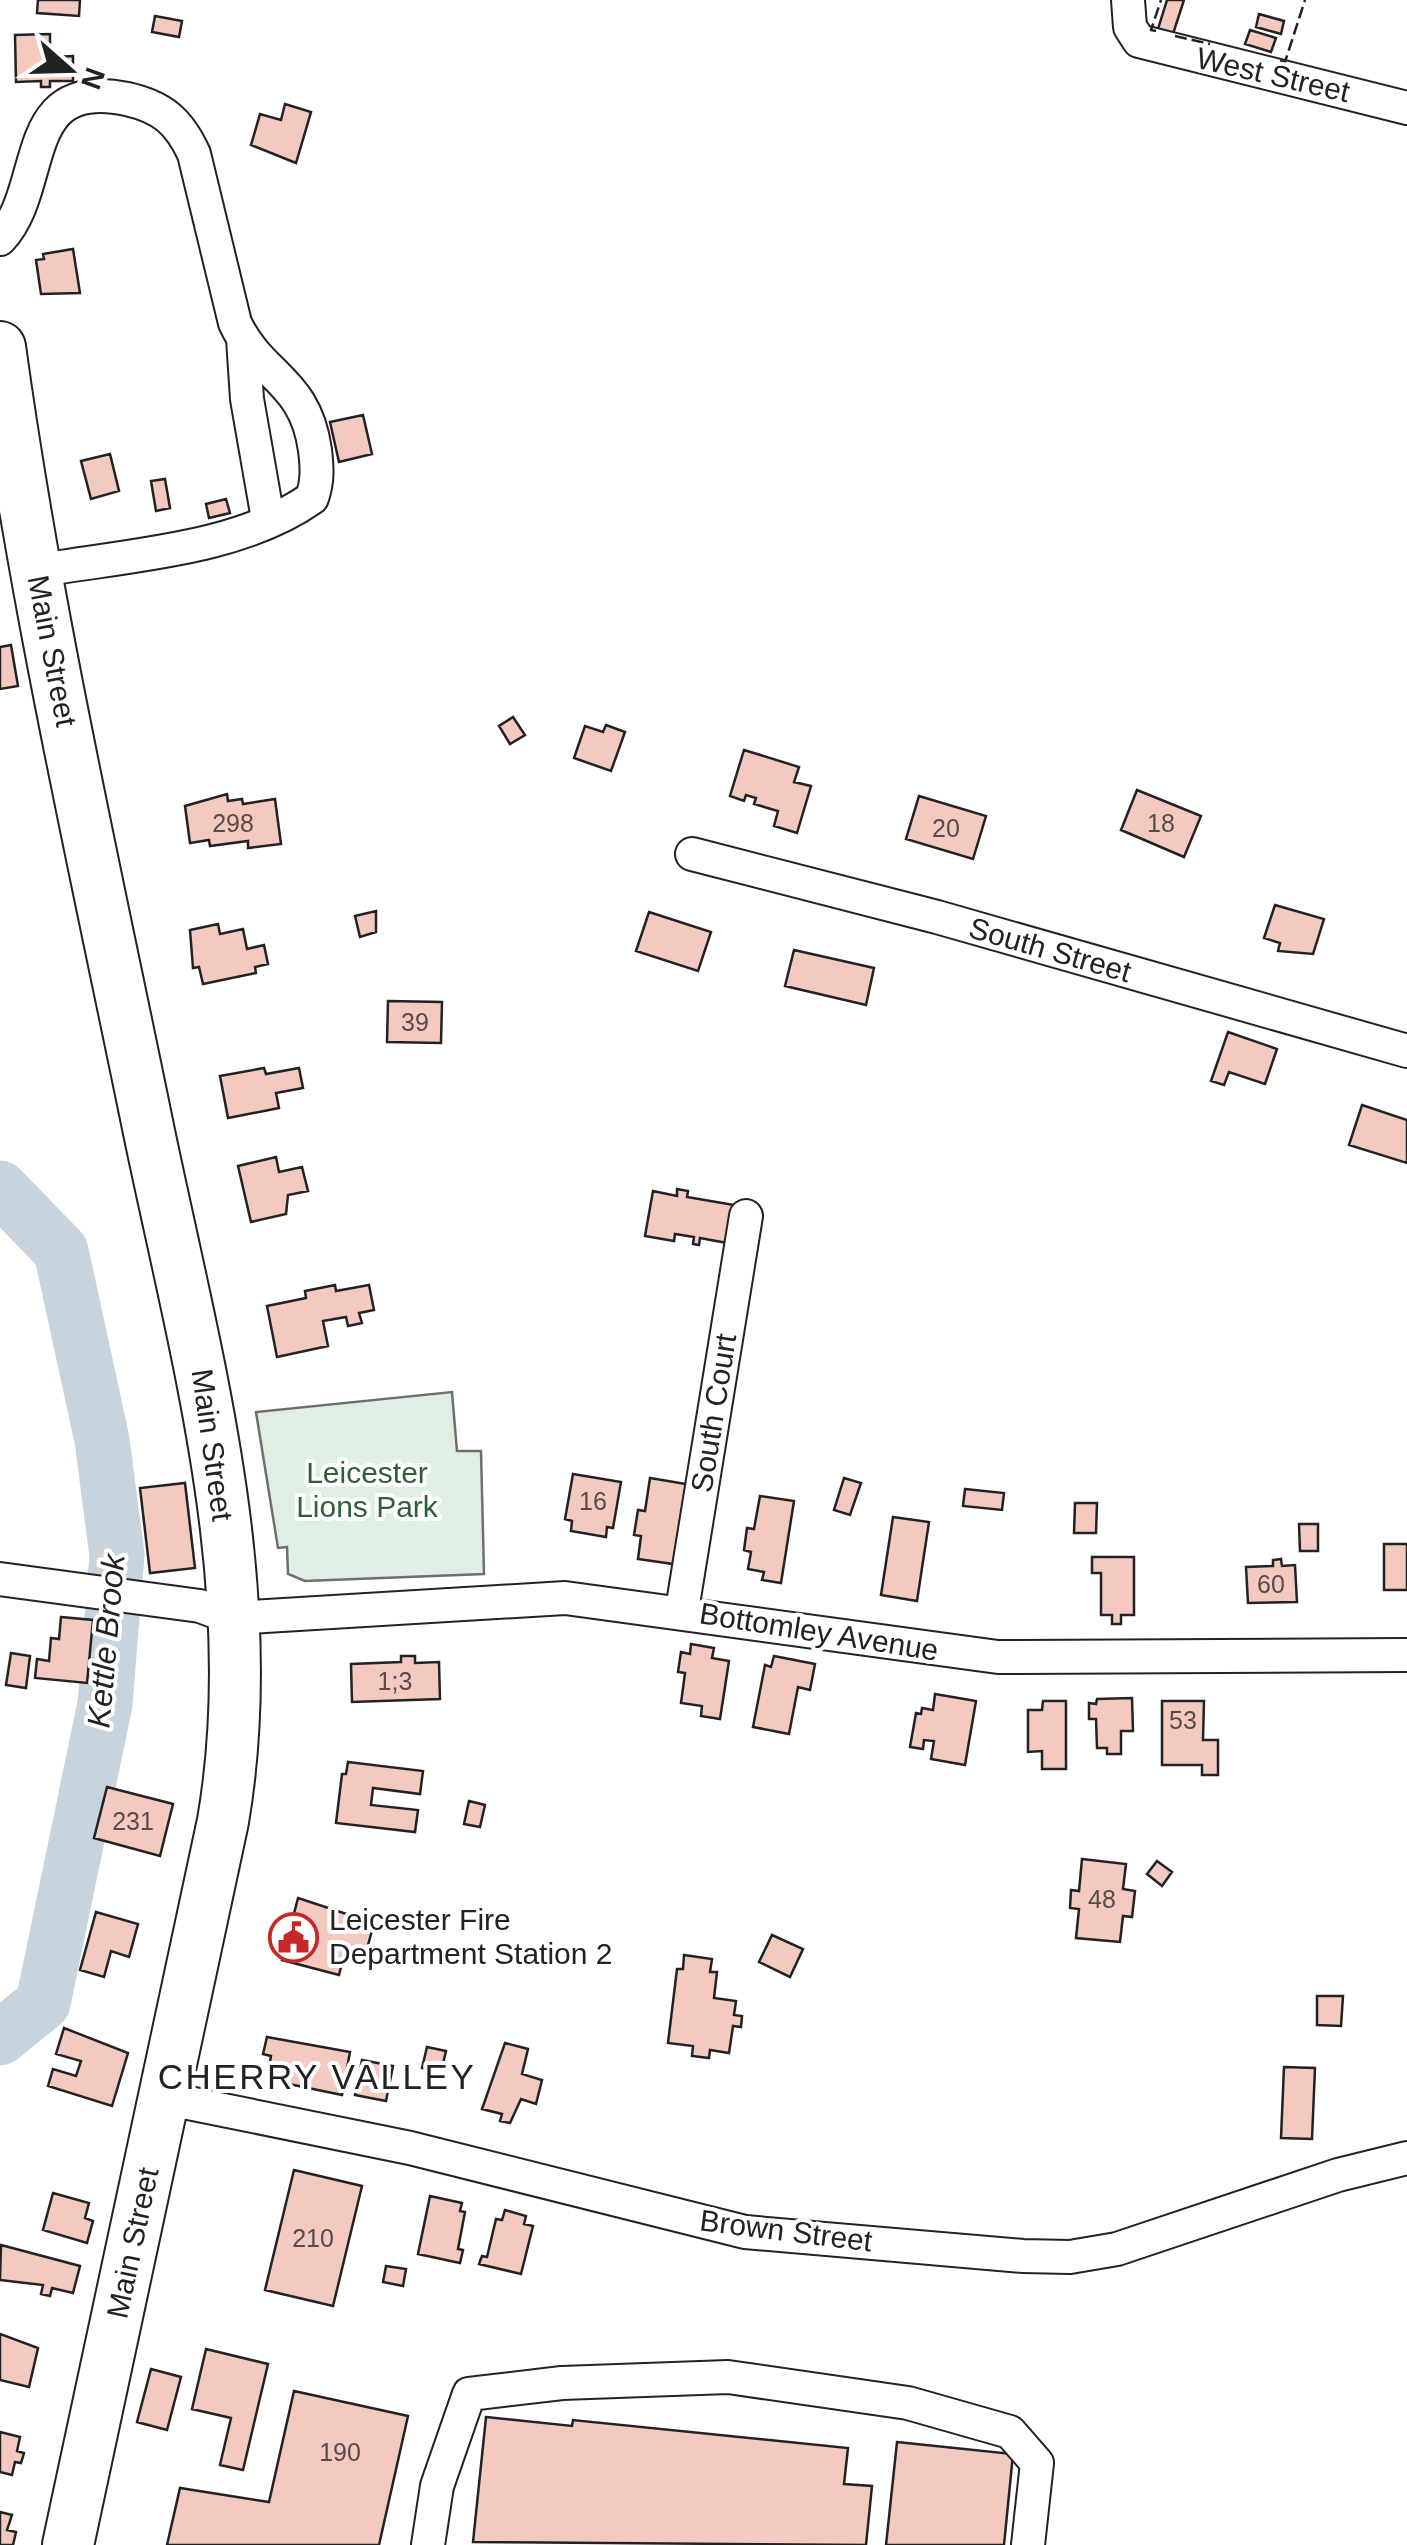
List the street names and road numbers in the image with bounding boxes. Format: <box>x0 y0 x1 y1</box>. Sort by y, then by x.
street label: West Street <box>1193 41 1354 108</box>
street label: Main Street <box>22 572 83 730</box>
street label: South Street <box>965 911 1135 989</box>
street label: South Court <box>685 1331 742 1495</box>
street label: Main Street <box>185 1367 240 1524</box>
street label: Bottomley Avenue <box>697 1596 941 1667</box>
street label: Main Street <box>100 2164 165 2321</box>
street label: Brown Street <box>698 2204 875 2258</box>

